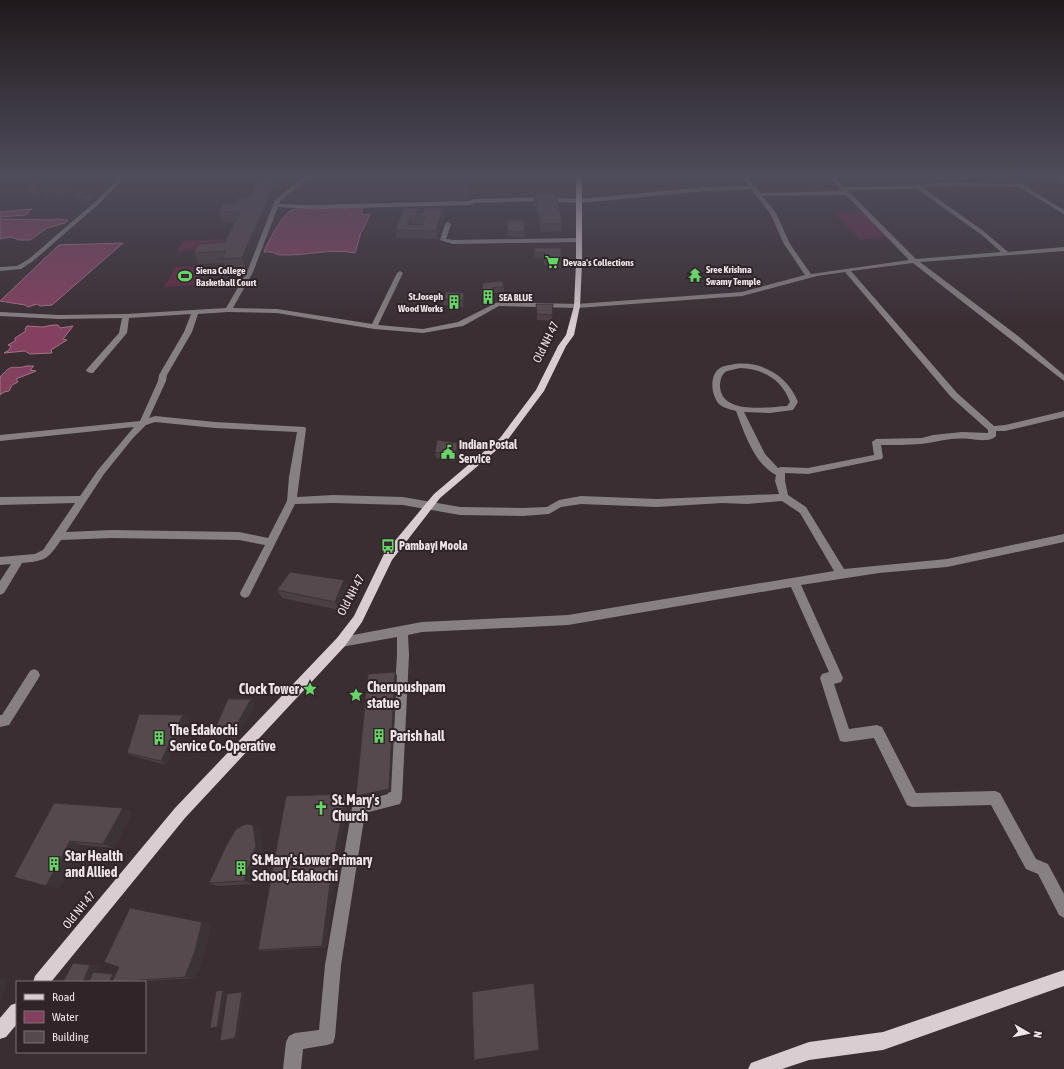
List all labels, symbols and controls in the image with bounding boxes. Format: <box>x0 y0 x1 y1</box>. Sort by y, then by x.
supermarket icon: Devaa's Collections <box>544 254 560 270</box>
place label: Devaa's Collections <box>563 257 634 268</box>
place label: Sree Krishna Swamy Temple <box>706 264 761 287</box>
place label: Siena College Basketball Court <box>196 265 256 288</box>
temple icon: Sree Krishna Swamy Temple <box>687 267 703 283</box>
sports icon: Siena College Basketball Court <box>177 268 193 284</box>
building icon: SEA BLUE <box>480 289 496 305</box>
place label: St.Joseph Wood Works <box>397 291 443 314</box>
place label: SEA BLUE <box>499 292 533 303</box>
building icon: St.Joseph Wood Works <box>446 294 462 310</box>
street label: Old NH 47 <box>530 319 562 365</box>
place label: Indian Postal Service <box>459 438 518 466</box>
public building icon: Indian Postal Service <box>440 444 456 460</box>
bus stop icon: Pambayi Moola <box>380 538 396 554</box>
place label: Pambayi Moola <box>399 539 468 553</box>
street label: Old NH 47 <box>334 572 368 618</box>
place label: Cherupushpam statue <box>367 679 446 711</box>
place label: Clock Tower <box>239 681 300 697</box>
place icon: Clock Tower <box>302 681 318 697</box>
place icon: Cherupushpam statue <box>348 687 364 703</box>
place label: The Edakochi Service Co-Operative <box>170 722 276 754</box>
building icon: Parish hall <box>371 728 387 744</box>
place label: Parish hall <box>390 728 445 744</box>
building icon: The Edakochi Service Co-Operative <box>151 730 167 746</box>
place label: St. Mary's Church <box>332 792 379 824</box>
church icon: St. Mary's Church <box>313 800 329 816</box>
place label: Star Health and Allied <box>65 848 123 880</box>
place label: St.Mary's Lower Primary School, Edakochi <box>252 852 373 884</box>
building icon: Star Health and Allied <box>46 856 62 872</box>
building icon: St.Mary's Lower Primary School, Edakochi <box>233 860 249 876</box>
street label: Old NH 47 <box>60 888 99 932</box>
legend <box>16 981 146 1053</box>
text: Road <box>52 990 75 1004</box>
text: Water <box>52 1010 79 1024</box>
north arrow <box>1008 1013 1048 1053</box>
text: Building <box>52 1030 90 1044</box>
text: N <box>1031 1030 1044 1039</box>

